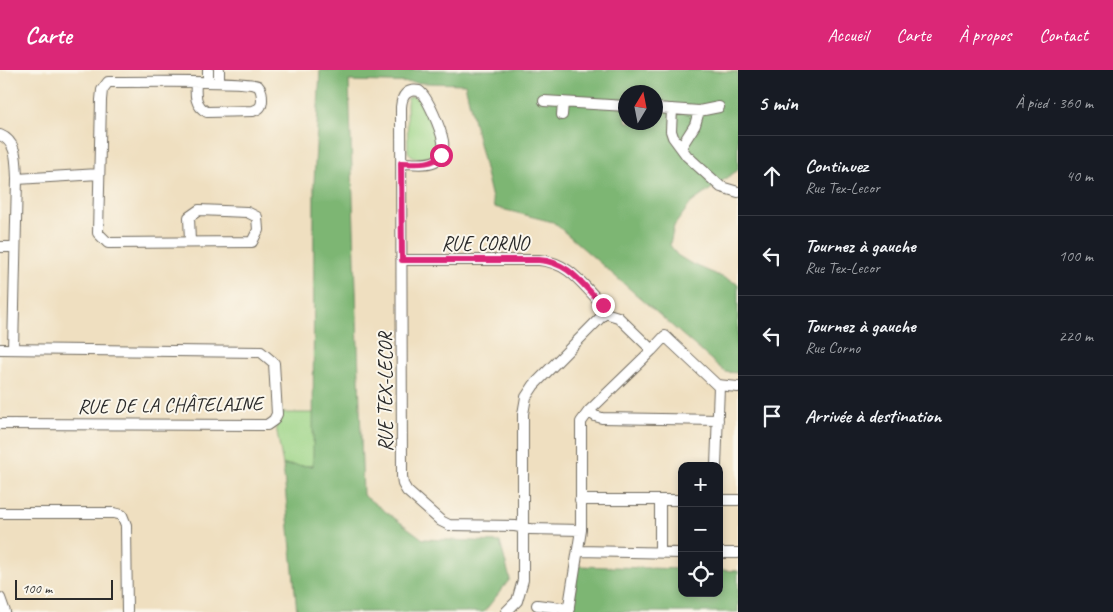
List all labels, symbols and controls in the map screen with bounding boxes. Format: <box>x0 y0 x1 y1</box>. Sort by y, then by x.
text: Carte <box>25 20 72 50</box>
text: Accueil <box>828 24 868 46</box>
text: Carte <box>896 24 931 46</box>
text: À propos <box>959 24 1011 46</box>
text: Contact <box>1039 24 1088 46</box>
north arrow <box>618 85 663 130</box>
text: 5 min <box>758 90 798 116</box>
text: À pied · 360 m <box>1015 93 1093 113</box>
route start <box>430 144 453 167</box>
text: Continuez <box>805 154 868 178</box>
icon: ahead <box>758 162 786 190</box>
text: 40 m <box>1066 166 1093 186</box>
text: Rue Tex-Lecor <box>805 178 880 198</box>
street label: RUE CORNO <box>441 231 531 256</box>
text: Tournez à gauche <box>805 234 916 258</box>
icon: left <box>758 242 786 270</box>
text: 100 m <box>1059 246 1093 266</box>
text: Rue Tex-Lecor <box>805 258 880 278</box>
route end <box>592 294 615 317</box>
text: Tournez à gauche <box>805 314 916 338</box>
icon: left <box>758 322 786 350</box>
text: 220 m <box>1059 326 1093 346</box>
street label: RUE TEX-LECOR <box>373 330 398 452</box>
text: Rue Corno <box>805 338 860 358</box>
street label: RUE DE LA CHÂTELAINE <box>77 391 265 419</box>
icon: arrive <box>758 402 786 430</box>
text: Arrivée à destination <box>805 404 941 428</box>
map controls <box>678 462 723 597</box>
button: + <box>678 462 723 507</box>
button: − <box>678 507 723 552</box>
button: locate <box>678 552 723 597</box>
scale bar <box>15 577 112 600</box>
text: 100 m <box>22 580 52 597</box>

